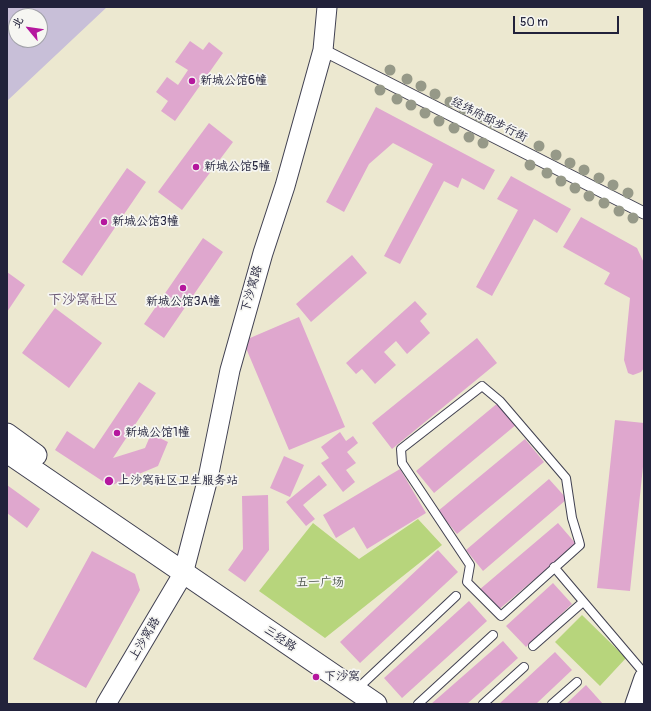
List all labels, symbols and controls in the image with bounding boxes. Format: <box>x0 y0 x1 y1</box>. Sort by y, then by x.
north arrow <box>8 8 48 48</box>
scale bar <box>515 8 621 34</box>
text: 北 <box>10 14 26 30</box>
text: 50 m <box>520 15 548 30</box>
place label: 新城公馆6幢 <box>200 74 267 88</box>
marker: 新城公馆6幢 <box>187 76 197 86</box>
street label: 经纬府邸步行街 <box>448 95 530 145</box>
place label: 新城公馆5幢 <box>204 160 271 174</box>
marker: 新城公馆5幢 <box>191 162 201 172</box>
place label: 新城公馆3幢 <box>112 215 179 229</box>
marker: 新城公馆3幢 <box>99 217 109 227</box>
street label: 下沙窝路 <box>238 264 266 314</box>
marker: 新城公馆3A幢 <box>178 283 188 293</box>
district label: 下沙窝社区 <box>48 292 118 308</box>
place label: 新城公馆3A幢 <box>146 295 220 309</box>
place label: 新城公馆1幢 <box>125 426 190 440</box>
marker: 新城公馆1幢 <box>112 428 122 438</box>
place label: 上沙窝社区卫生服务站 <box>118 474 238 488</box>
marker: 上沙窝社区卫生服务站 <box>103 475 115 487</box>
park label: 五一广场 <box>296 576 344 590</box>
street label: 上沙窝路 <box>126 615 164 663</box>
street label: 三经路 <box>261 623 299 655</box>
place label: 下沙窝 <box>324 670 360 684</box>
marker: 下沙窝 <box>311 672 321 682</box>

